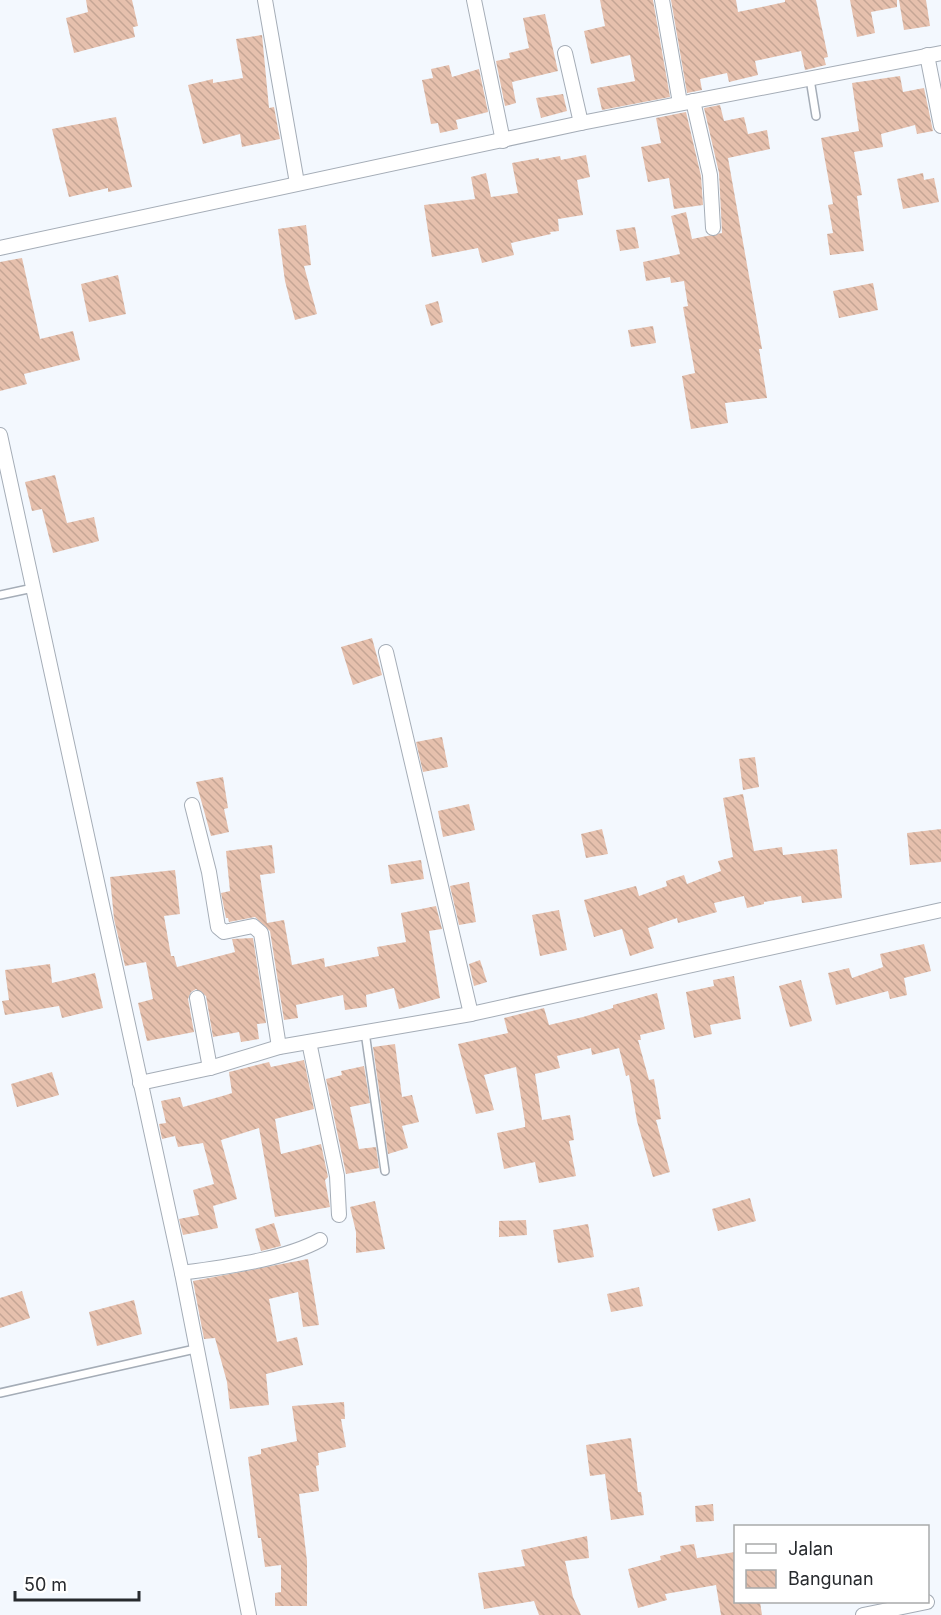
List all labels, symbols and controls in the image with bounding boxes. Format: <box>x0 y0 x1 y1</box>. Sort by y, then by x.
legend <box>734 1525 929 1603</box>
text: Jalan <box>788 1538 833 1559</box>
scale bar <box>15 1564 140 1602</box>
text: Bangunan <box>788 1568 874 1589</box>
text: 50 m <box>24 1574 67 1595</box>

